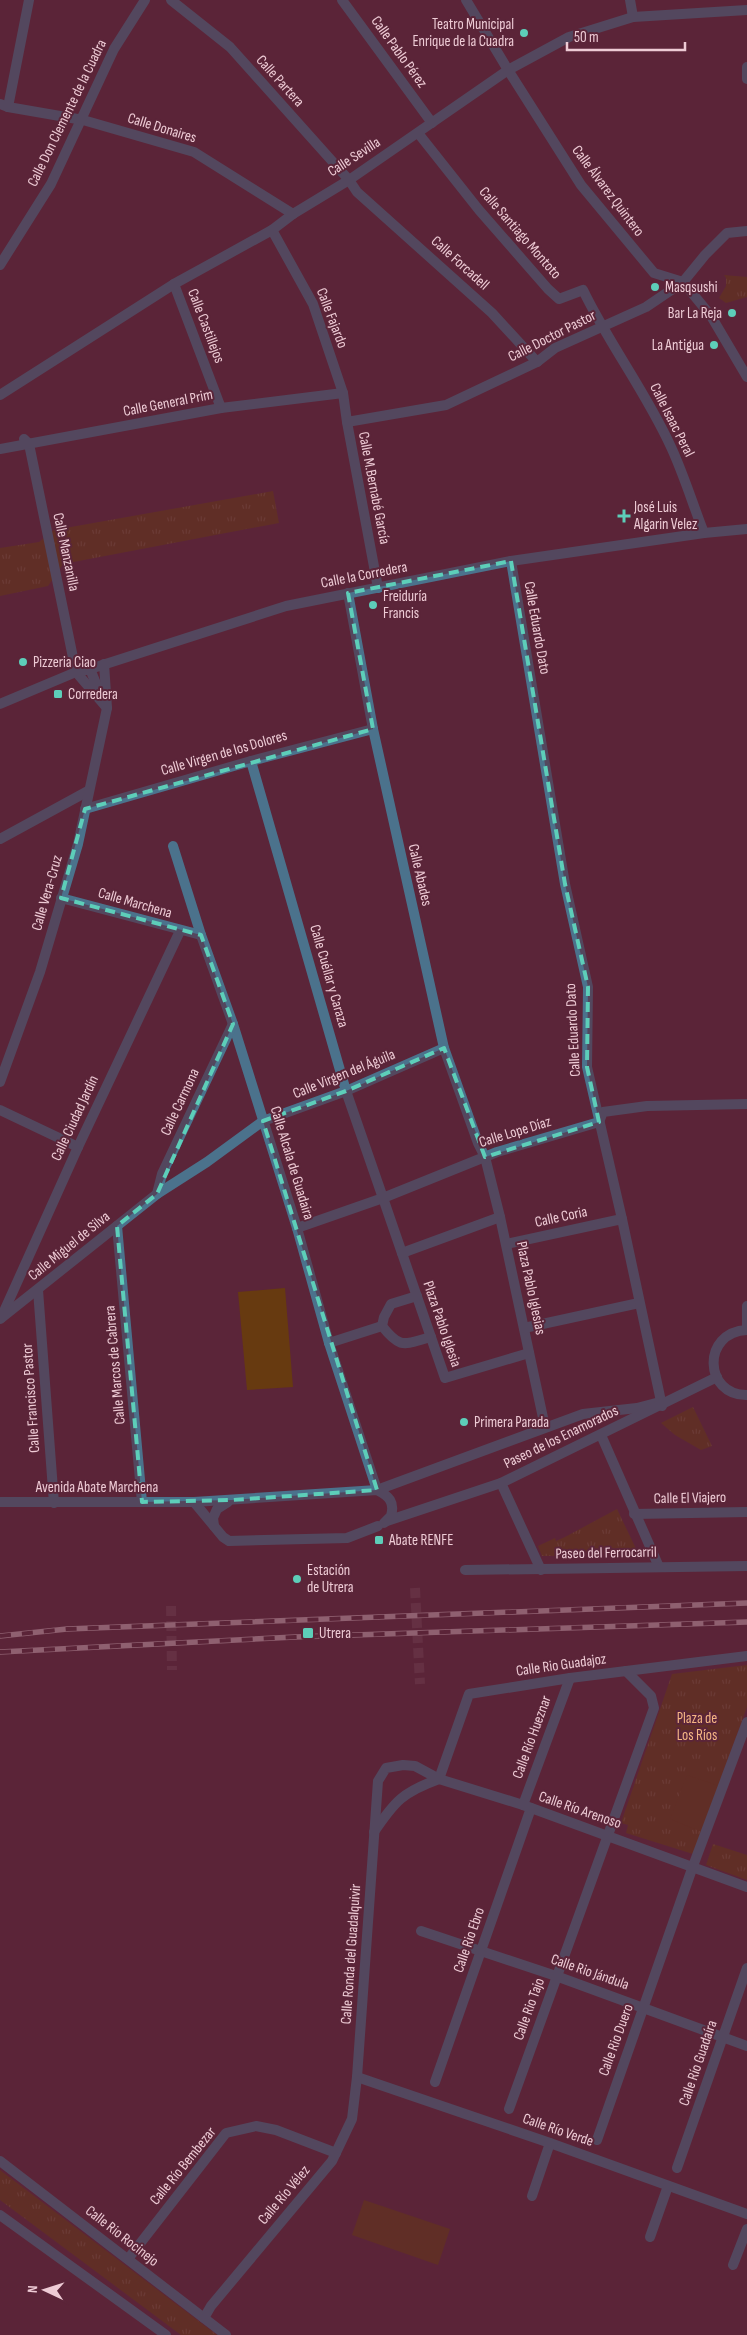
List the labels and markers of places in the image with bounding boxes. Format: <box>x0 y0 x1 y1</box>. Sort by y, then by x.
place label: Teatro Municipal Enrique de la Cuadra <box>412 15 514 51</box>
marker: Teatro Municipal Enrique de la Cuadra <box>518 27 530 39</box>
place label: Masqsushi <box>665 278 718 297</box>
marker: Masqsushi <box>649 281 661 293</box>
place label: Bar La Reja <box>668 304 722 323</box>
marker: Bar La Reja <box>726 307 738 319</box>
place label: La Antigua <box>652 336 704 355</box>
marker: La Antigua <box>708 339 720 351</box>
place label: José Luis Algarin Velez <box>633 498 698 534</box>
marker: José Luis Algarin Velez <box>618 510 630 522</box>
place label: Freiduría Francis <box>383 587 427 623</box>
marker: Freiduría Francis <box>367 599 379 611</box>
place label: Pizzeria Ciao <box>33 653 96 672</box>
marker: Pizzeria Ciao <box>17 656 29 668</box>
place label: Corredera <box>68 685 118 704</box>
marker: Corredera <box>52 688 64 700</box>
place label: Primera Parada <box>474 1413 549 1432</box>
marker: Primera Parada <box>458 1416 470 1428</box>
place label: Abate RENFE <box>388 1531 453 1550</box>
marker: Abate RENFE <box>373 1534 385 1546</box>
place label: Estación de Utrera <box>307 1561 354 1597</box>
marker: Estación de Utrera <box>291 1573 303 1585</box>
place label: Utrera <box>319 1624 351 1643</box>
marker: Utrera <box>301 1626 315 1640</box>

